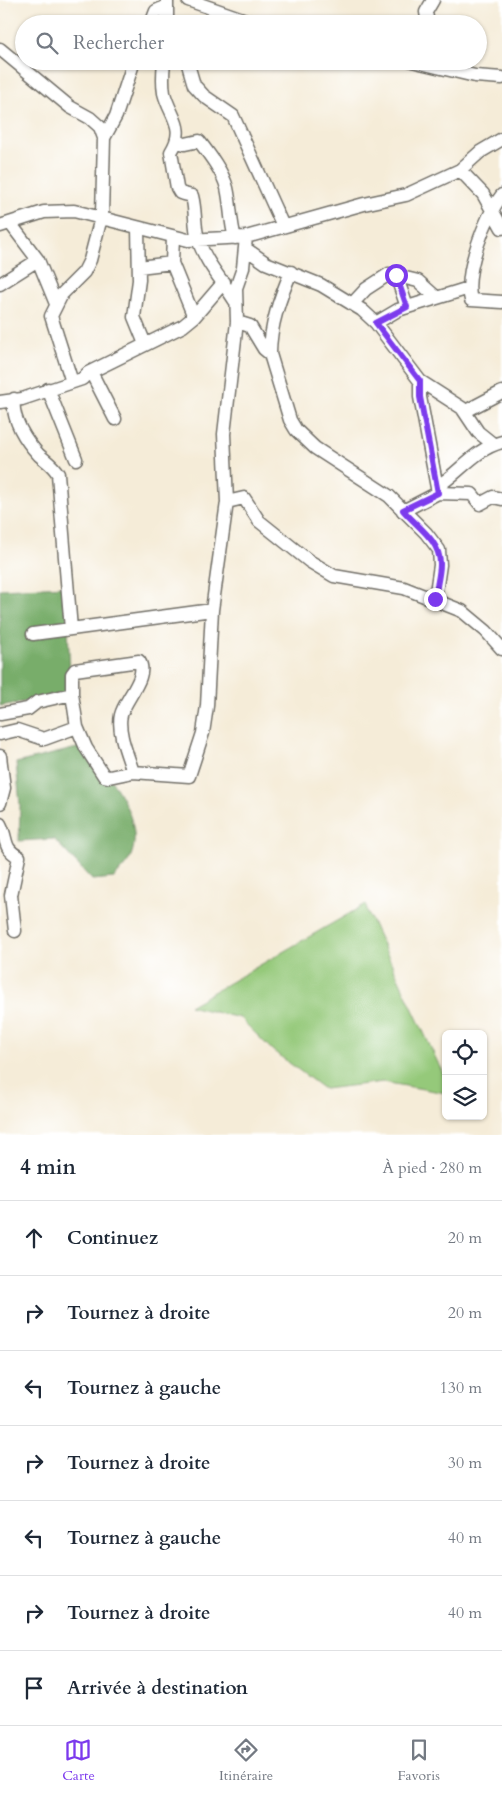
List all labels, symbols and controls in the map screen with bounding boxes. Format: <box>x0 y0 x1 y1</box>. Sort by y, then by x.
search box <box>15 15 487 70</box>
icon: search <box>33 29 61 57</box>
text: Rechercher <box>73 30 164 56</box>
route start <box>385 264 408 287</box>
route end <box>424 588 447 611</box>
map controls <box>442 1030 487 1120</box>
button: locate <box>442 1030 487 1075</box>
button: layers <box>442 1075 487 1120</box>
text: 4 min <box>20 1153 76 1182</box>
text: À pied · 280 m <box>382 1157 482 1179</box>
icon: ahead <box>20 1224 48 1252</box>
text: Continuez <box>67 1225 158 1251</box>
text: 20 m <box>448 1227 482 1249</box>
icon: right <box>20 1299 48 1327</box>
text: Tournez à droite <box>67 1300 210 1326</box>
text: 20 m <box>448 1302 482 1324</box>
icon: left <box>20 1374 48 1402</box>
text: Tournez à gauche <box>67 1375 221 1401</box>
text: 130 m <box>440 1377 482 1399</box>
icon: right <box>20 1449 48 1477</box>
text: Tournez à droite <box>67 1450 210 1476</box>
text: 30 m <box>448 1452 482 1474</box>
icon: left <box>20 1524 48 1552</box>
text: Tournez à gauche <box>67 1525 221 1551</box>
text: 40 m <box>448 1527 482 1549</box>
icon: right <box>20 1599 48 1627</box>
text: Tournez à droite <box>67 1600 210 1626</box>
text: 40 m <box>448 1602 482 1624</box>
icon: arrive <box>20 1674 48 1702</box>
text: Arrivée à destination <box>67 1675 248 1701</box>
tab: Carte <box>62 1736 95 1785</box>
tab: Itinéraire <box>219 1736 273 1785</box>
tab: Favoris <box>397 1736 440 1785</box>

